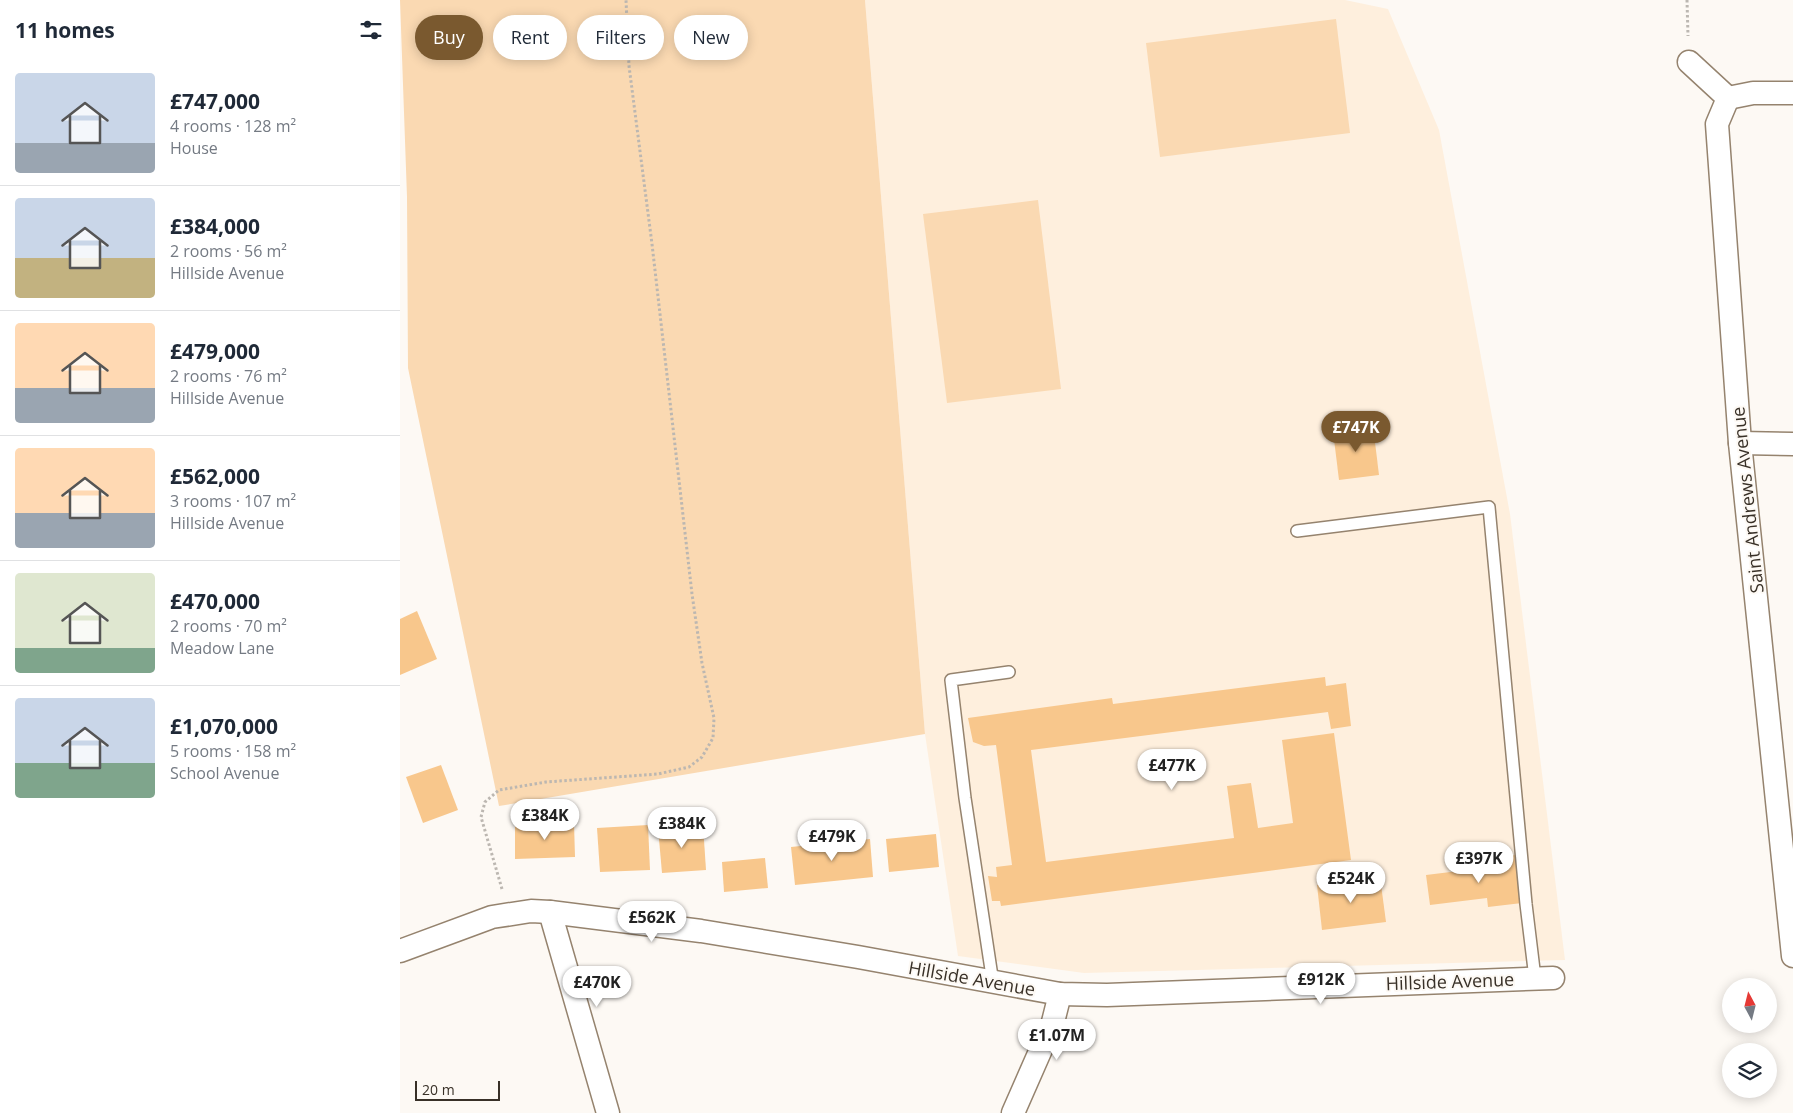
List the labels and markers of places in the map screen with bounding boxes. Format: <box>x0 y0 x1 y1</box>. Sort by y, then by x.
pin: £747K <box>1321 410 1391 453</box>
pin: £477K <box>1137 748 1207 791</box>
pin: £384K <box>510 798 580 841</box>
pin: £384K <box>647 806 717 849</box>
pin: £479K <box>797 820 867 862</box>
pin: £397K <box>1444 842 1514 884</box>
pin: £524K <box>1316 862 1386 904</box>
pin: £562K <box>617 900 687 943</box>
pin: £912K <box>1286 962 1356 1005</box>
pin: £470K <box>562 966 632 1008</box>
pin: £1.07M <box>1016 1018 1098 1061</box>

